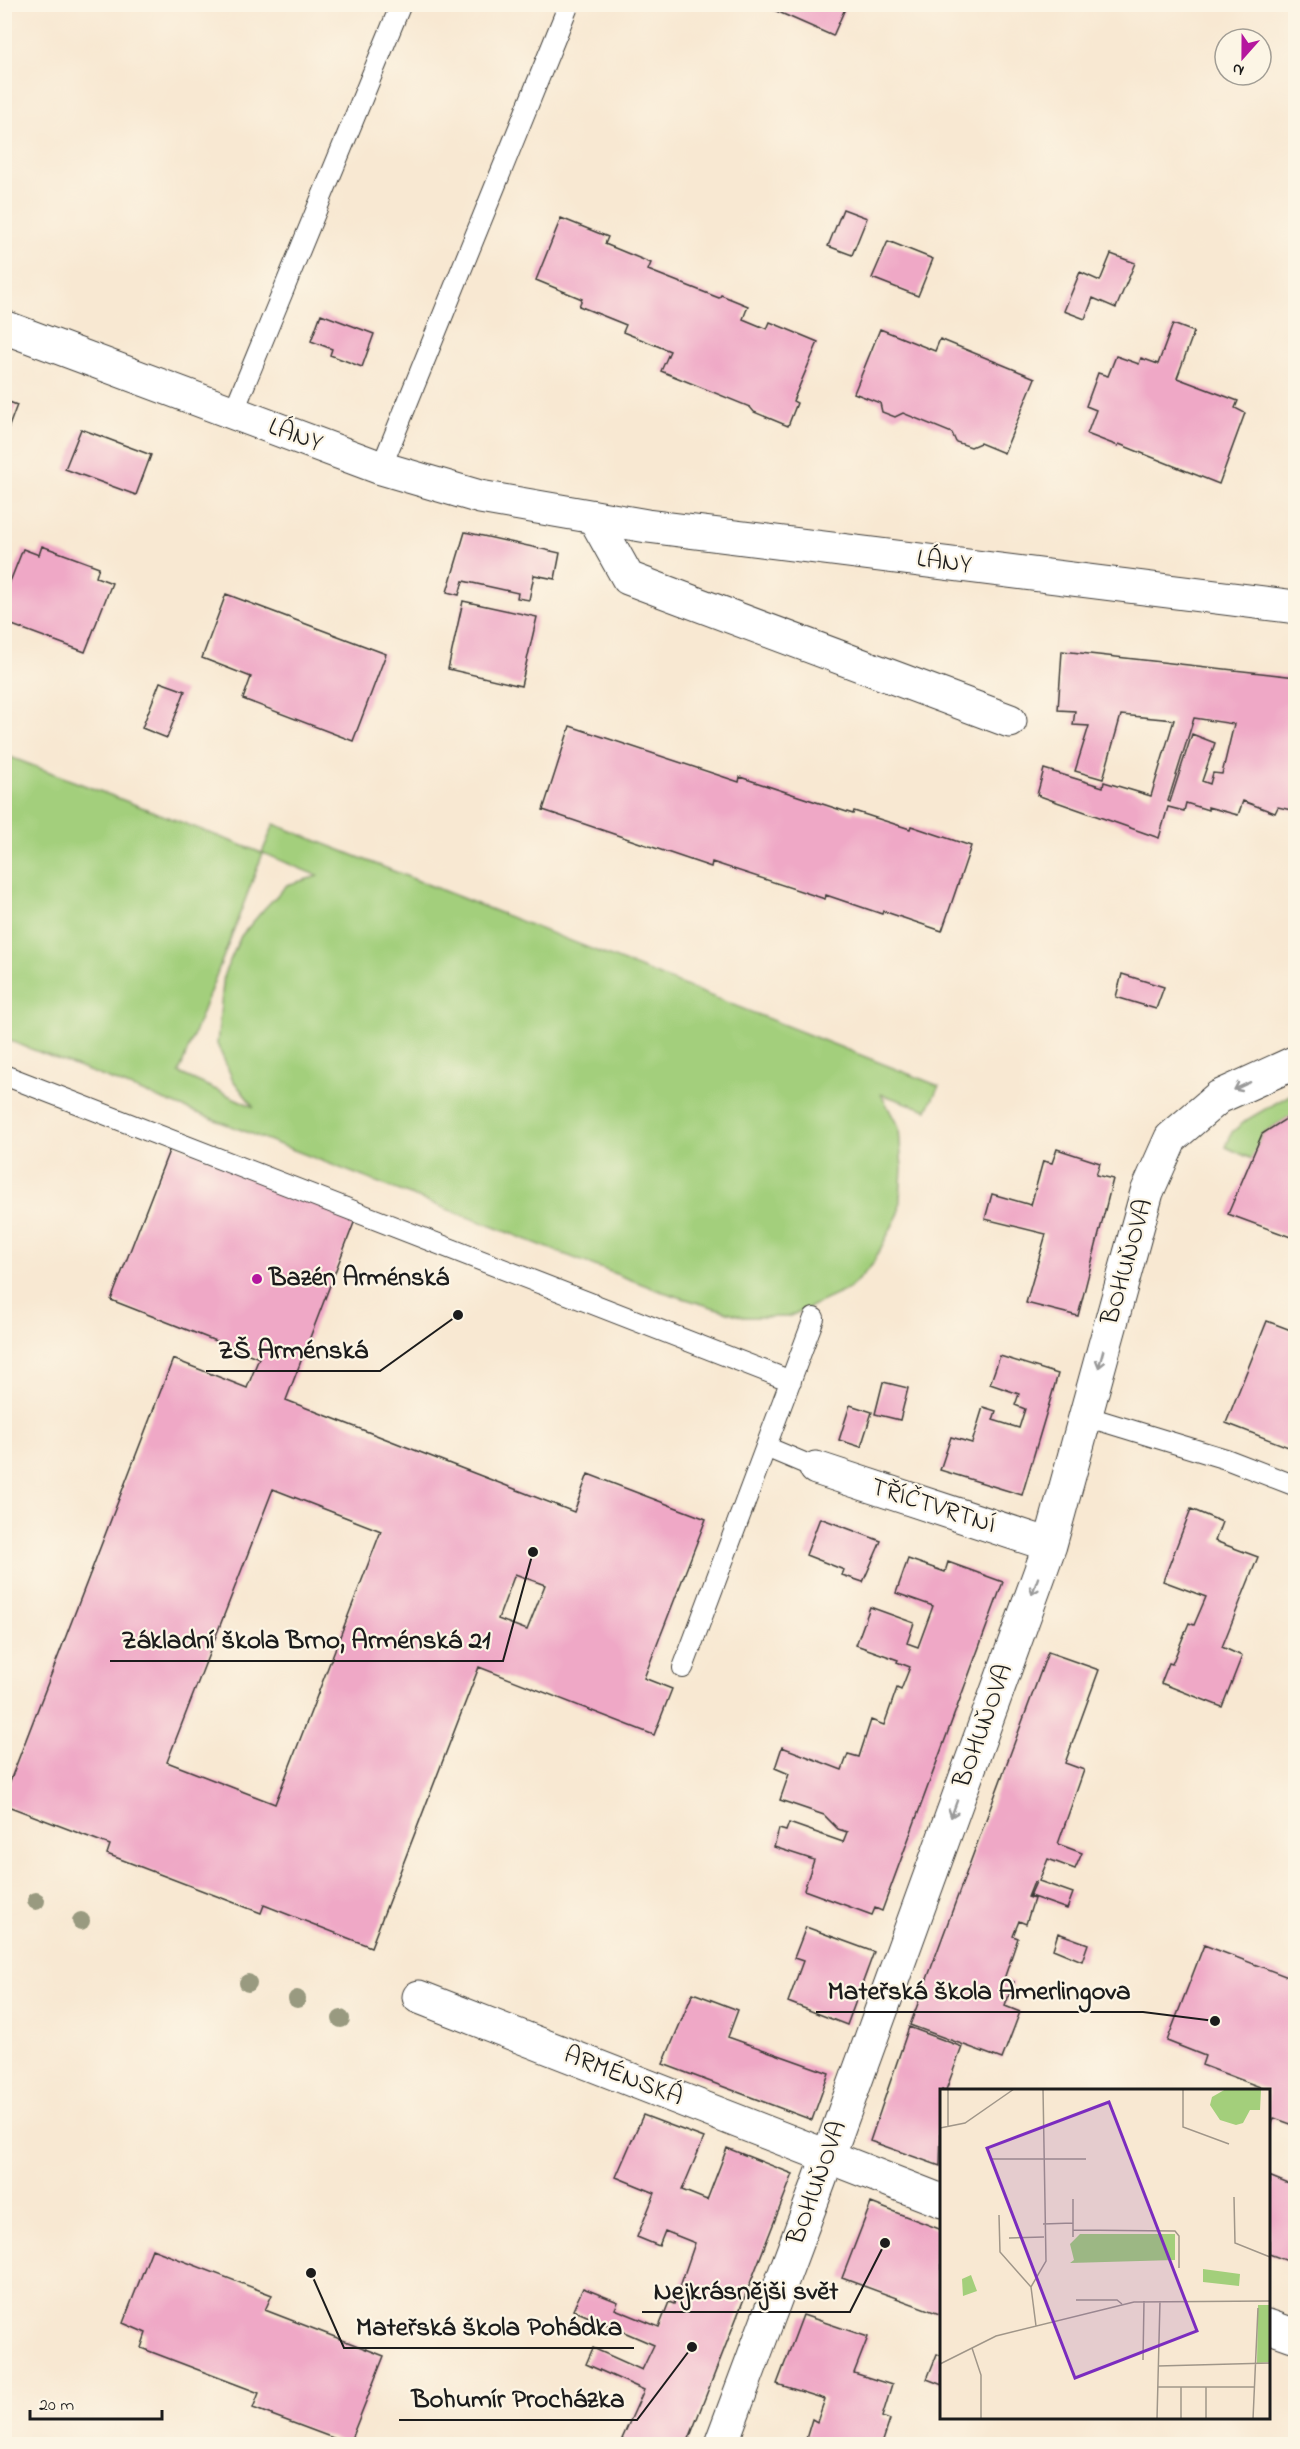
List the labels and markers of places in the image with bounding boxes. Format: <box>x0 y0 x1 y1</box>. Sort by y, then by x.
place label: Bazén Arménská <box>268 1260 450 1298</box>
marker: Bazén Arménská <box>250 1272 264 1286</box>
callout: ZŠ Arménská <box>206 1326 380 1371</box>
callout: Základní škola Brno, Arménská 21 <box>110 1616 503 1661</box>
callout: Mateřská škola Amerlingova <box>816 1967 1143 2012</box>
callout: Nejkrásnějši svět <box>642 2267 850 2312</box>
callout: Mateřská škola Pohádka <box>344 2303 634 2348</box>
callout: Bohumír Procházka <box>399 2375 637 2420</box>

